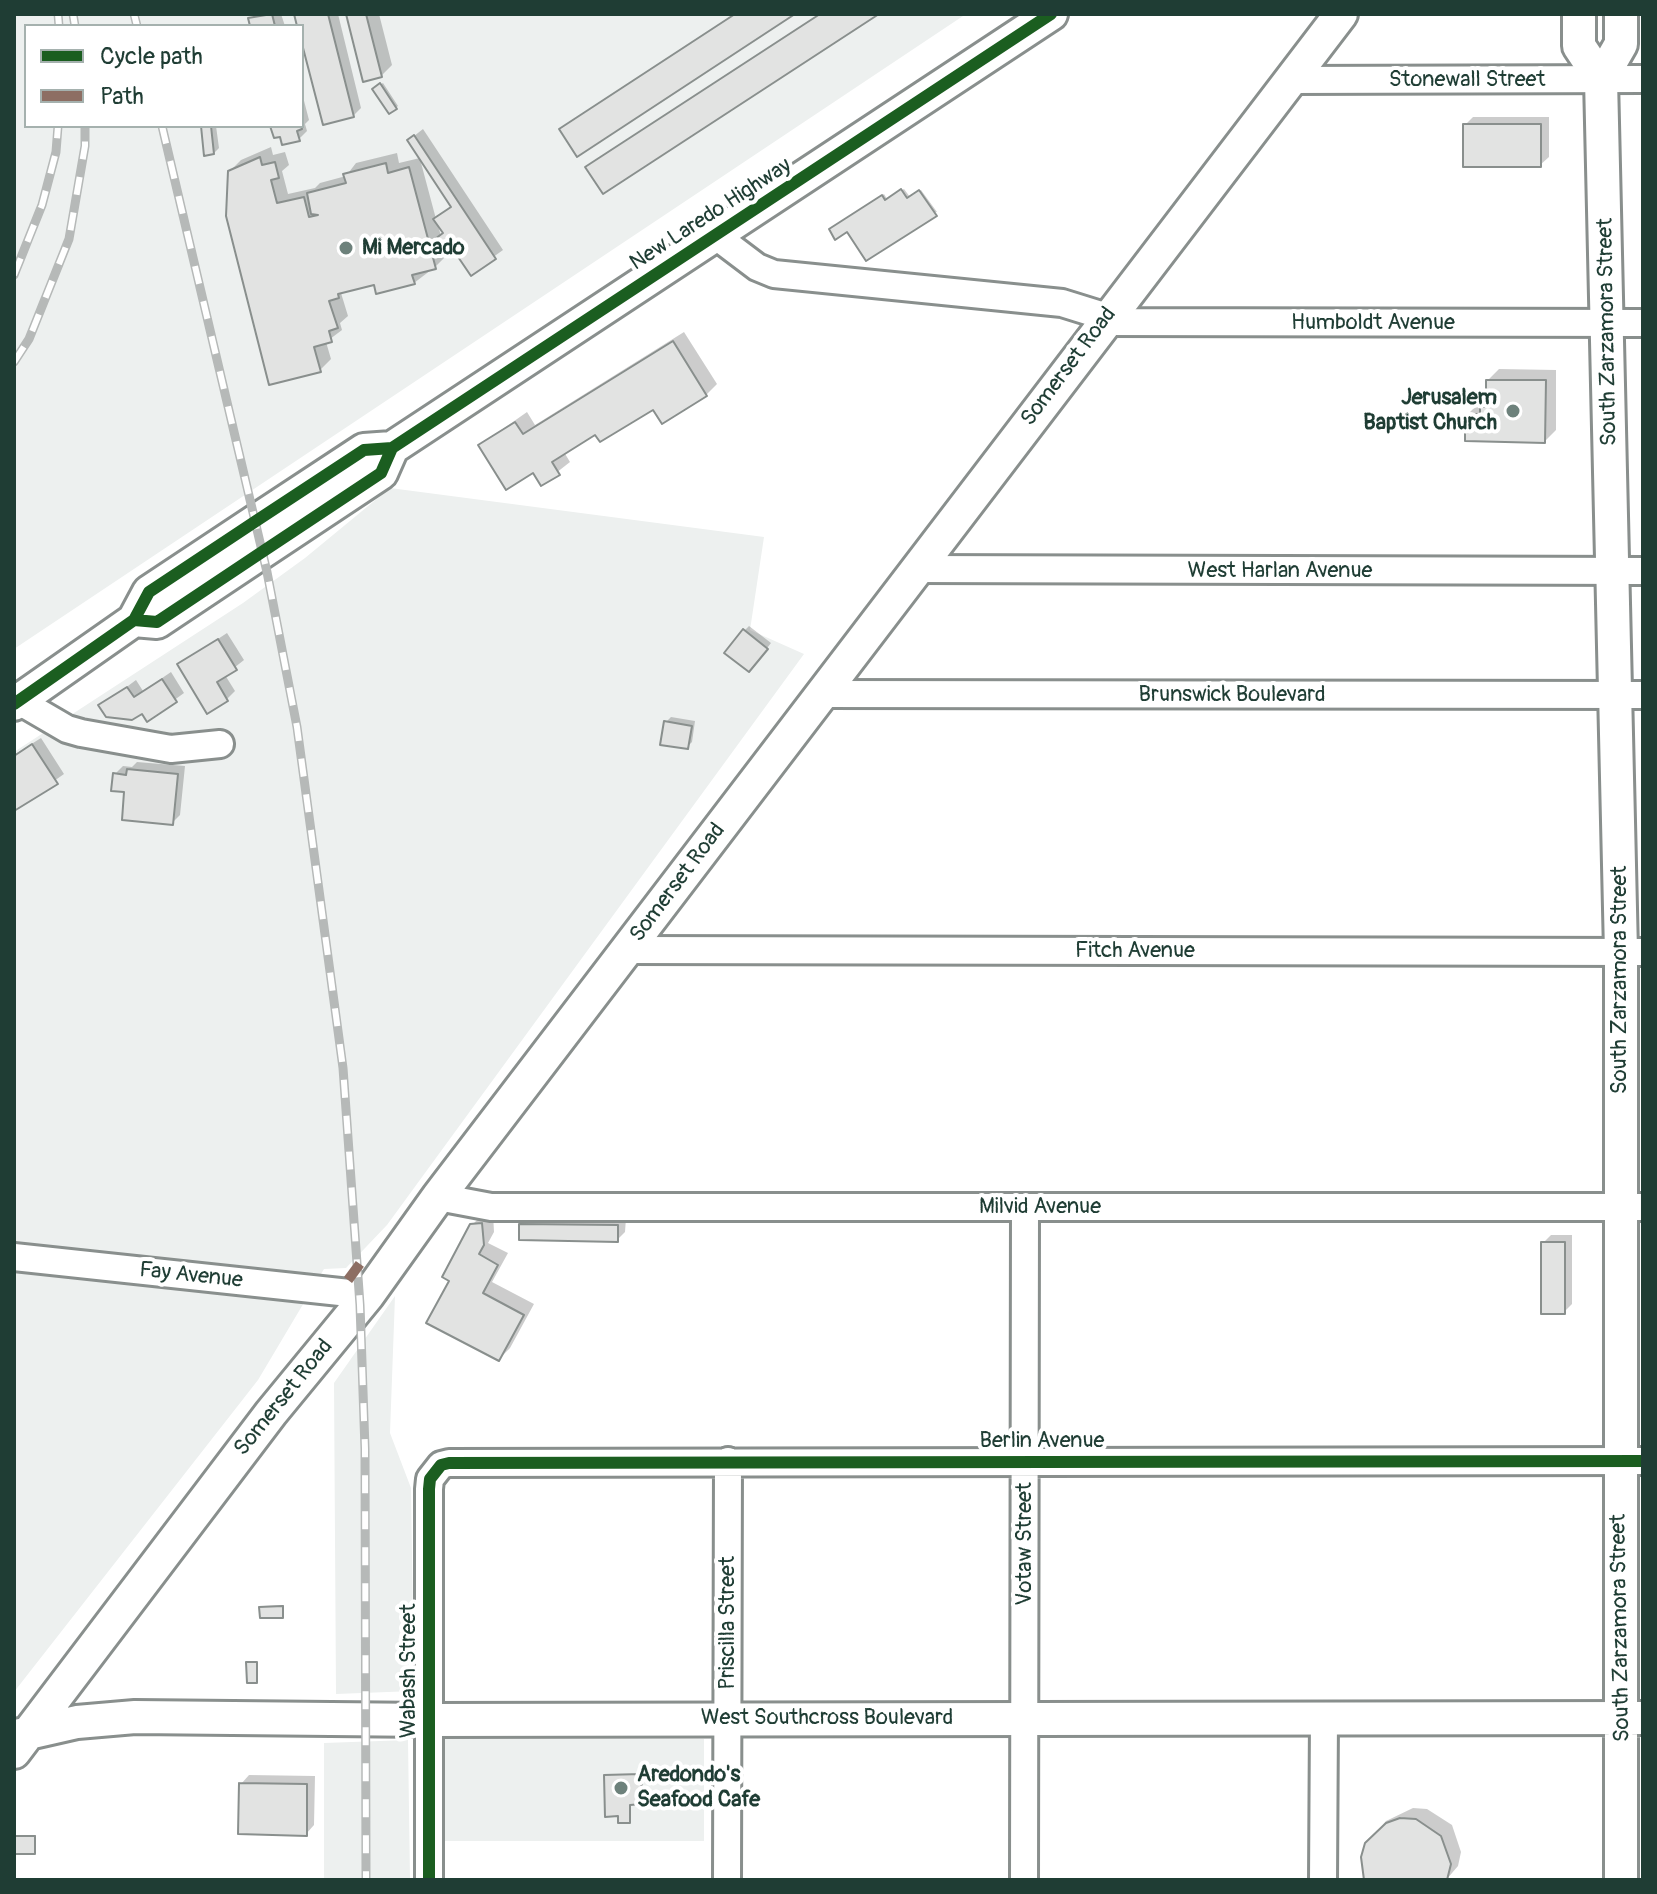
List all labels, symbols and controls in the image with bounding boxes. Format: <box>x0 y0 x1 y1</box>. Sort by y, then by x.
legend <box>24 24 304 128</box>
text: Cycle path <box>100 42 203 71</box>
street label: Stonewall Street <box>1389 67 1545 93</box>
text: Path <box>100 82 144 111</box>
street label: New Laredo Highway <box>625 153 797 277</box>
street label: South Zarzamora Street <box>1593 218 1623 446</box>
place label: Mi Mercado <box>362 235 465 261</box>
marker: Mi Mercado <box>337 239 355 257</box>
street label: Somerset Road <box>1016 302 1122 432</box>
street label: Humboldt Avenue <box>1291 310 1455 336</box>
place label: Jerusalem Baptist Church <box>1363 385 1497 436</box>
marker: Jerusalem Baptist Church <box>1504 402 1522 420</box>
street label: West Harlan Avenue <box>1188 558 1372 584</box>
street label: Brunswick Boulevard <box>1139 682 1325 708</box>
street label: Somerset Road <box>625 818 731 948</box>
street label: South Zarzamora Street <box>1607 866 1633 1094</box>
street label: Fitch Avenue <box>1075 938 1195 964</box>
street label: Milvid Avenue <box>979 1194 1101 1220</box>
street label: Fay Avenue <box>138 1257 244 1295</box>
street label: Somerset Road <box>229 1334 339 1462</box>
street label: Berlin Avenue <box>980 1428 1104 1454</box>
street label: Votaw Street <box>1012 1482 1038 1606</box>
street label: South Zarzamora Street <box>1606 1514 1636 1742</box>
street label: Priscilla Street <box>715 1556 741 1690</box>
street label: Wabash Street <box>396 1604 422 1738</box>
street label: West Southcross Boulevard <box>701 1705 953 1731</box>
place label: Aredondo's Seafood Cafe <box>637 1762 760 1814</box>
marker: Aredondo's Seafood Cafe <box>612 1779 630 1797</box>

